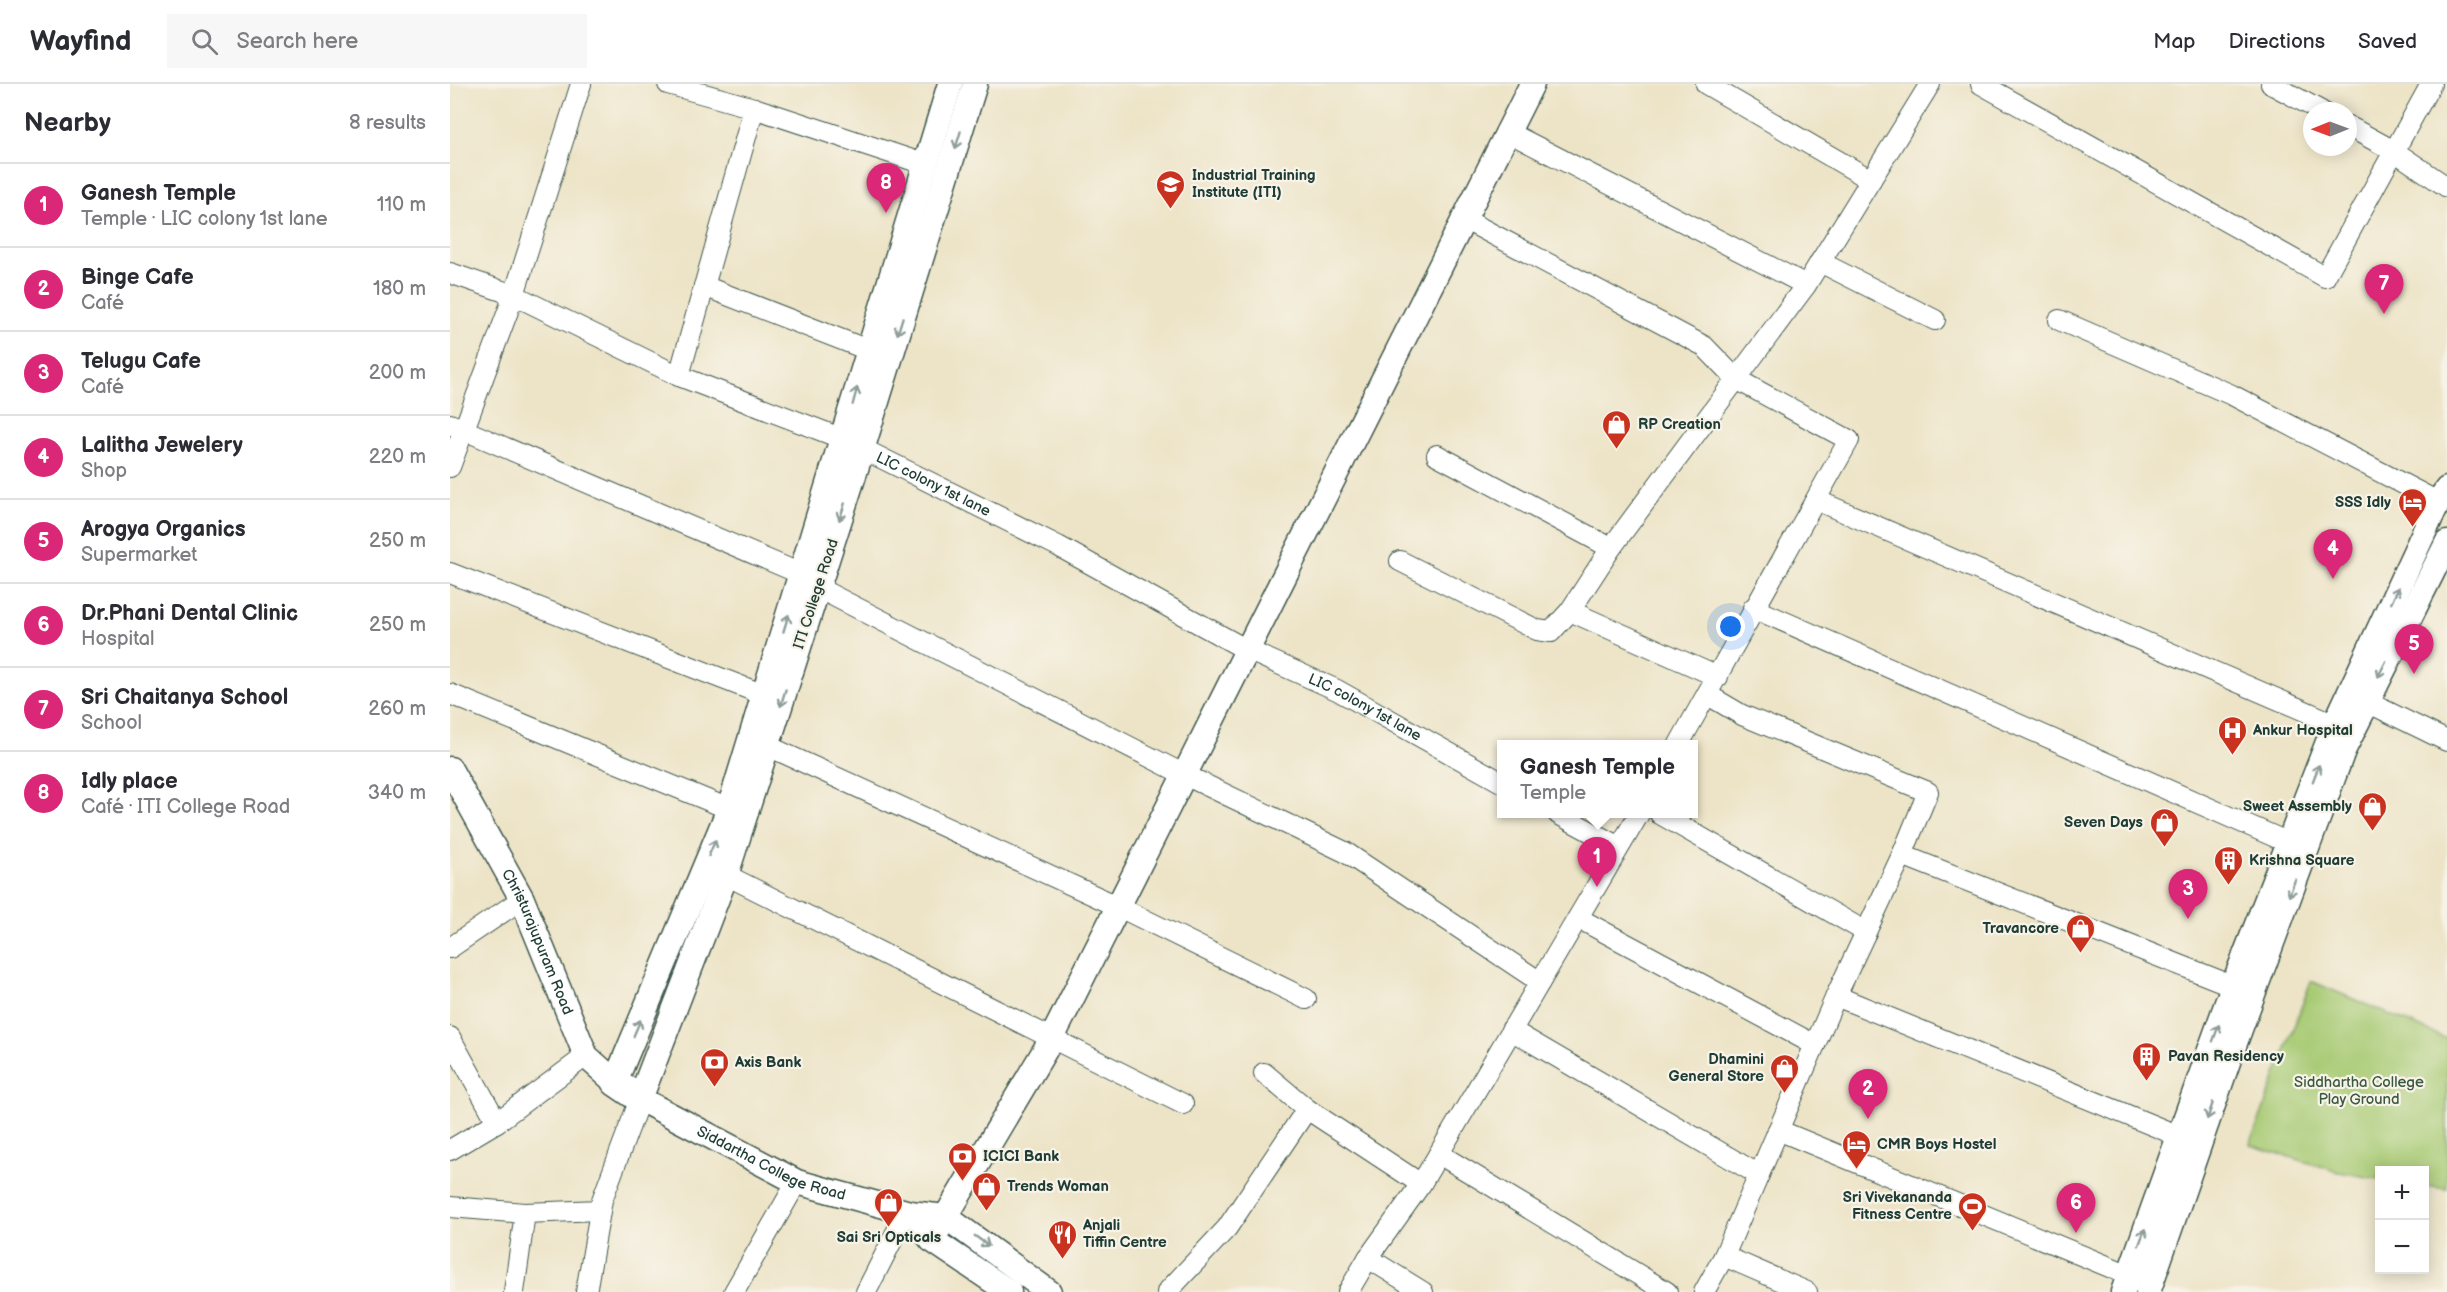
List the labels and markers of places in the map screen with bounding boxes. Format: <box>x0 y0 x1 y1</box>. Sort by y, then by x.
pin: 8 <box>866 164 906 213</box>
place label: Industrial Training Institute (ITI) <box>1192 166 1316 202</box>
school or university icon: Industrial Training Institute (ITI) <box>1155 168 1187 210</box>
pin: 7 <box>2364 264 2404 314</box>
shop icon: RP Creation <box>1601 408 1633 450</box>
place label: RP Creation <box>1638 415 1721 434</box>
hotel icon: SSS Idly <box>2396 486 2428 528</box>
place label: SSS Idly <box>2335 493 2391 512</box>
pin: 4 <box>2314 530 2352 579</box>
pin: 5 <box>2394 624 2434 674</box>
hospital icon: Ankur Hospital <box>2216 714 2248 756</box>
place label: Ankur Hospital <box>2252 721 2353 740</box>
shop icon: Sweet Assembly <box>2357 790 2389 832</box>
place label: Sweet Assembly <box>2243 797 2352 816</box>
shop icon: Seven Days <box>2148 806 2180 848</box>
place label: Seven Days <box>2064 813 2143 832</box>
pin: 1 <box>1578 838 1616 887</box>
building icon: Krishna Square <box>2212 844 2244 886</box>
place label: Krishna Square <box>2249 851 2355 870</box>
pin: 3 <box>2168 870 2208 919</box>
shop icon: Travancore <box>2064 912 2096 954</box>
place label: Travancore <box>1982 919 2059 938</box>
building icon: Pavan Residency <box>2131 1040 2163 1082</box>
bank icon: Axis Bank <box>698 1046 730 1088</box>
place label: Pavan Residency <box>2168 1047 2284 1066</box>
place label: Dhamini General Store <box>1669 1050 1764 1086</box>
shop icon: Dhamini General Store <box>1769 1052 1801 1094</box>
place label: Axis Bank <box>734 1053 801 1072</box>
pin: 2 <box>1848 1070 1888 1119</box>
hotel icon: CMR Boys Hostel <box>1840 1128 1872 1170</box>
place label: CMR Boys Hostel <box>1877 1135 1997 1154</box>
bank icon: ICICI Bank <box>946 1140 978 1182</box>
place label: ICICI Bank <box>983 1147 1059 1166</box>
shop icon: Trends Woman <box>970 1170 1002 1212</box>
place label: Trends Woman <box>1007 1177 1109 1196</box>
pin: 6 <box>2056 1184 2096 1233</box>
shop icon: Sai Sri Opticals <box>873 1186 905 1228</box>
place label: Sri Vivekananda Fitness Centre <box>1843 1188 1952 1224</box>
sports icon: Sri Vivekananda Fitness Centre <box>1957 1190 1989 1232</box>
place label: Anjali Tiffin Centre <box>1082 1216 1167 1252</box>
restaurant icon: Anjali Tiffin Centre <box>1046 1218 1078 1260</box>
place label: Sai Sri Opticals <box>837 1228 941 1247</box>

